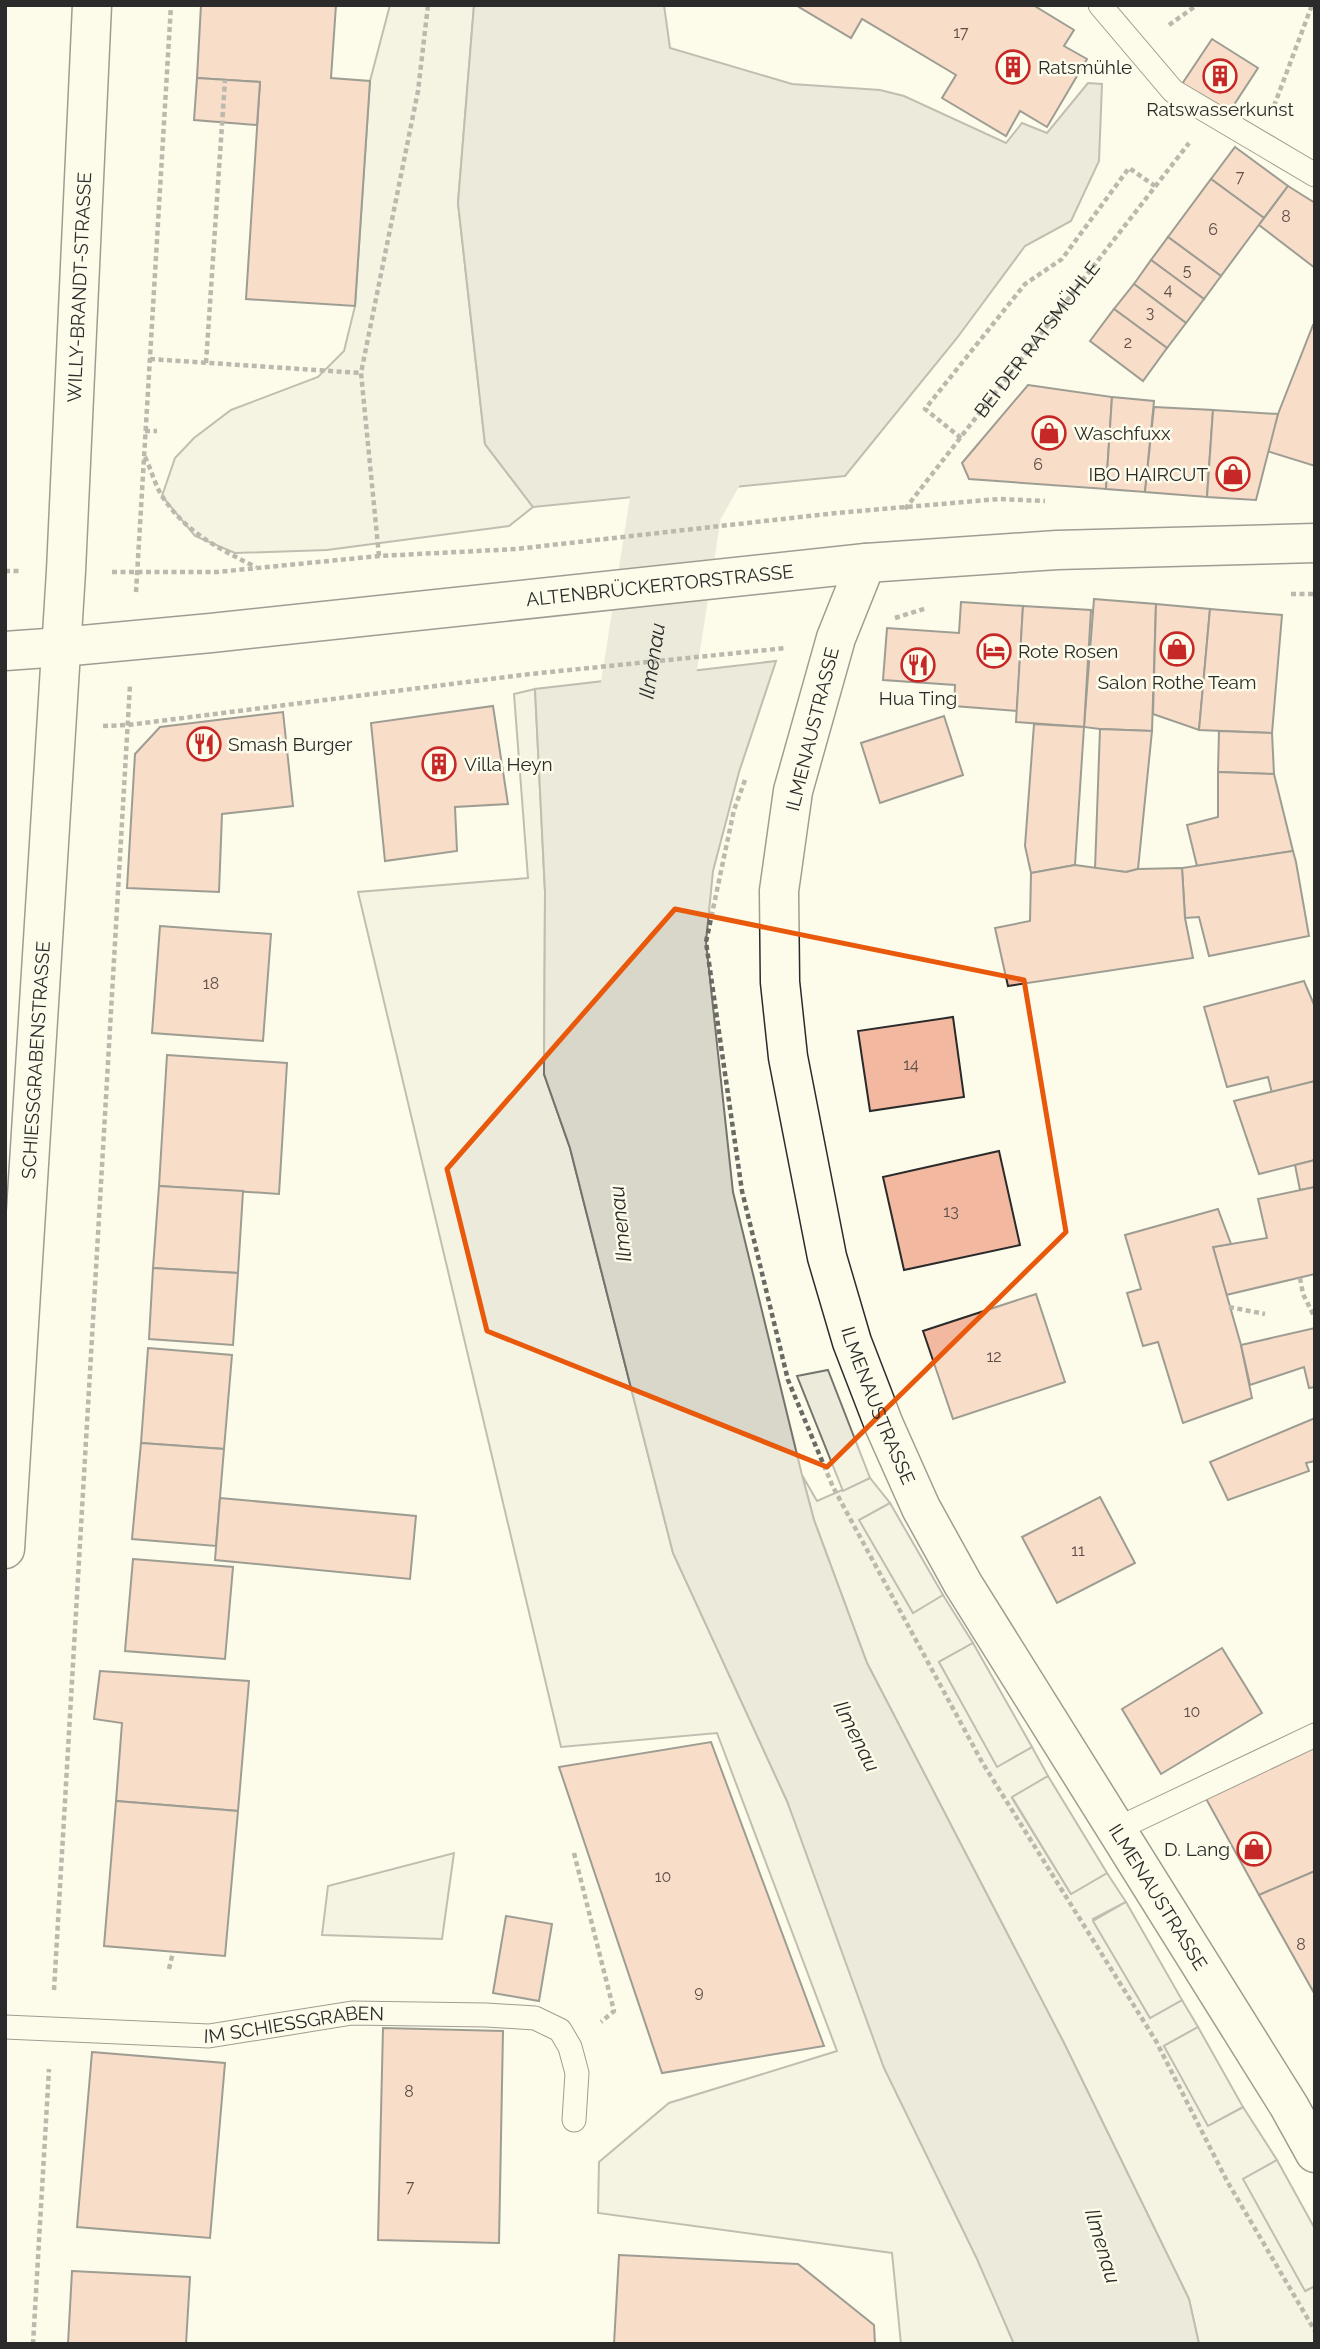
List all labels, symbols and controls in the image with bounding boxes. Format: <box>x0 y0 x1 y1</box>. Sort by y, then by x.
house number: 17 <box>953 23 969 42</box>
building icon: Ratsmühle <box>994 48 1032 86</box>
place label: Ratsmühle <box>1038 56 1132 78</box>
building icon: Ratswasserkunst <box>1201 57 1239 95</box>
place label: Ratswasserkunst <box>1146 98 1294 120</box>
house number: 7 <box>1236 167 1245 186</box>
street label: WILLY-BRANDT-STRASSE <box>63 172 95 403</box>
house number: 8 <box>1281 207 1291 226</box>
house number: 6 <box>1208 220 1218 239</box>
street label: BEI DER RATSMÜHLE <box>970 257 1104 421</box>
house number: 5 <box>1183 261 1192 280</box>
house number: 4 <box>1164 280 1173 299</box>
house number: 3 <box>1146 303 1154 322</box>
house number: 2 <box>1124 333 1132 352</box>
shop icon: Waschfuxx <box>1030 414 1068 452</box>
place label: Waschfuxx <box>1074 422 1171 444</box>
house number: 6 <box>1033 455 1043 474</box>
shop icon: IBO HAIRCUT <box>1214 455 1252 493</box>
place label: IBO HAIRCUT <box>1089 463 1208 485</box>
street label: ALTENBRÜCKERTORSTRASSE <box>525 560 795 610</box>
water label: Ilmenau <box>633 621 670 701</box>
shop icon: Salon Rothe Team <box>1158 630 1196 668</box>
hotel icon: Rote Rosen <box>975 632 1013 670</box>
place label: Rote Rosen <box>1018 640 1118 662</box>
street label: ILMENAUSTRASSE <box>781 645 843 813</box>
restaurant icon: Hua Ting <box>899 646 937 684</box>
place label: Salon Rothe Team <box>1098 671 1256 693</box>
place label: Hua Ting <box>879 687 957 709</box>
restaurant icon: Smash Burger <box>185 725 223 763</box>
place label: Smash Burger <box>228 733 353 755</box>
building icon: Villa Heyn <box>420 745 458 783</box>
place label: Villa Heyn <box>464 753 553 775</box>
street label: SCHIESSGRABENSTRASSE <box>17 940 54 1180</box>
house number: 18 <box>203 974 219 993</box>
house number: 14 <box>903 1055 919 1074</box>
water label: Ilmenau <box>604 1185 636 1263</box>
house number: 13 <box>943 1202 959 1221</box>
street label: ILMENAUSTRASSE <box>837 1324 920 1488</box>
house number: 12 <box>986 1347 1002 1366</box>
house number: 11 <box>1071 1541 1085 1560</box>
water label: Ilmenau <box>828 1696 886 1776</box>
house number: 10 <box>1184 1702 1200 1721</box>
street label: ILMENAUSTRASSE <box>1105 1820 1212 1974</box>
shop icon: D. Lang <box>1235 1830 1273 1868</box>
place label: D. Lang <box>1164 1838 1230 1860</box>
house number: 10 <box>655 1867 671 1886</box>
house number: 8 <box>1296 1935 1306 1954</box>
house number: 9 <box>694 1982 704 2001</box>
street label: IM SCHIESSGRABEN <box>203 2001 384 2047</box>
house number: 8 <box>404 2082 414 2101</box>
house number: 7 <box>406 2177 415 2196</box>
water label: Ilmenau <box>1080 2206 1126 2286</box>

